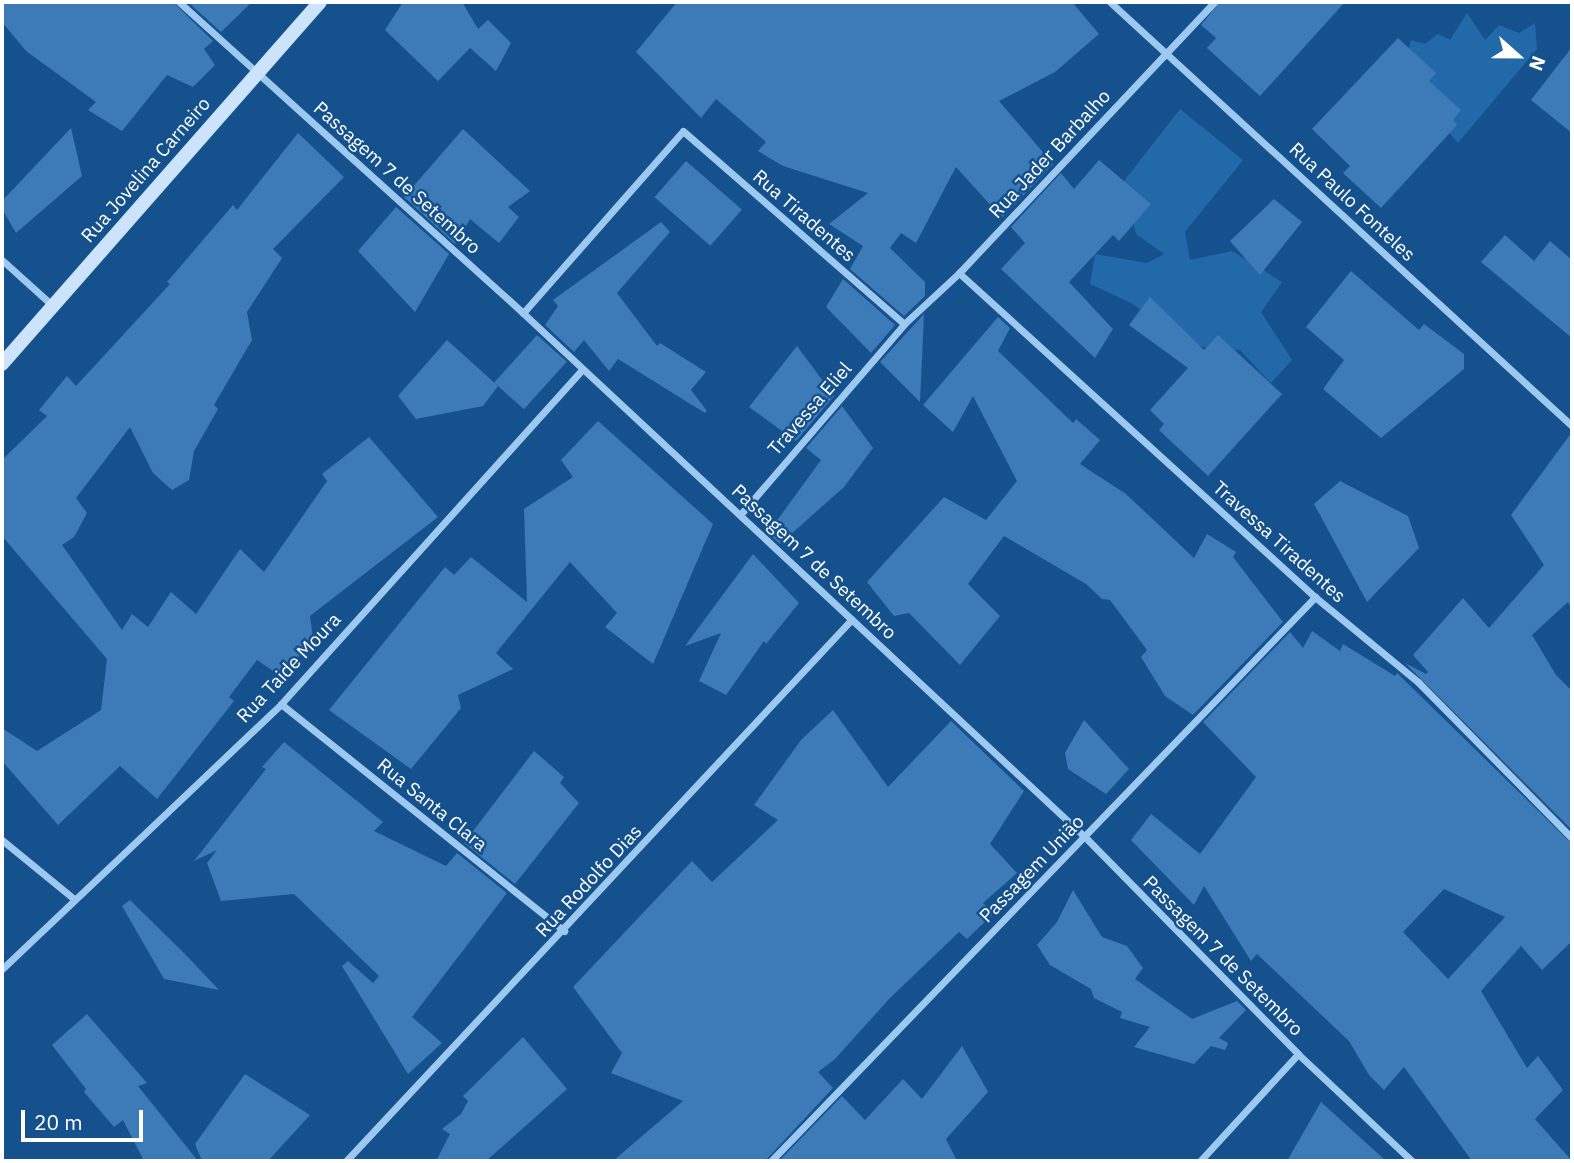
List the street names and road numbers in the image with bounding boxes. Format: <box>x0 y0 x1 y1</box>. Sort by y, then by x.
street label: Rua Jader Barbalho <box>985 85 1115 223</box>
street label: Rua Jovelina Carneiro <box>77 93 215 247</box>
street label: Passagem 7 de Setembro <box>309 97 485 259</box>
street label: Rua Paulo Fonteles <box>1284 138 1420 266</box>
street label: Rua Tiradentes <box>748 165 860 267</box>
street label: Travessa Eliel <box>763 358 857 460</box>
street label: Travessa Tiradentes <box>1208 476 1350 608</box>
street label: Passagem 7 de Setembro <box>727 480 901 644</box>
street label: Rua Taide Moura <box>232 608 346 728</box>
street label: Rua Santa Clara <box>372 754 492 856</box>
street label: Passagem União <box>975 810 1089 928</box>
street label: Rua Rodolfo Dias <box>531 820 647 942</box>
street label: Passagem 7 de Setembro <box>1138 871 1308 1041</box>

